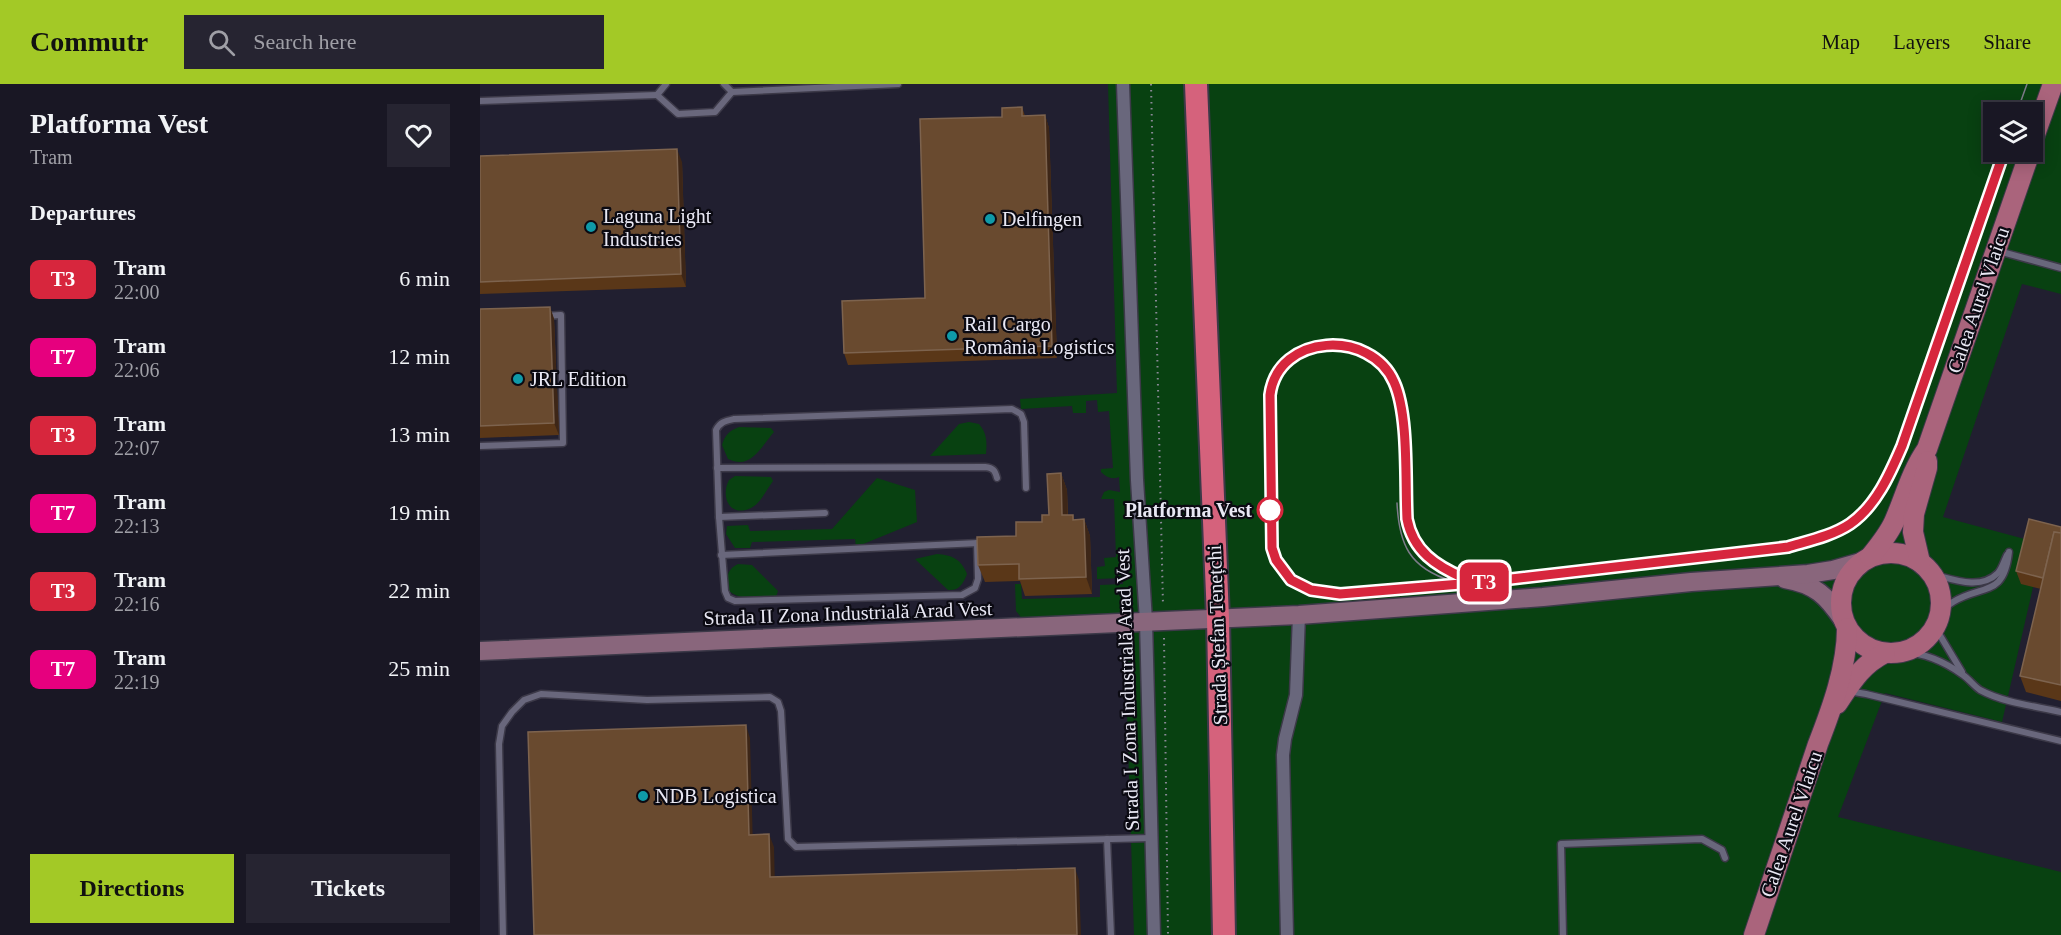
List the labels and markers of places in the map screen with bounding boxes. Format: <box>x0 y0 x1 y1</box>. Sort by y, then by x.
place label: Laguna Light Industries <box>603 205 712 250</box>
place label: Delfingen <box>1002 208 1082 231</box>
marker: Delfingen <box>983 212 997 226</box>
marker: Laguna Light Industries <box>584 220 598 234</box>
place label: Rail Cargo România Logistics <box>964 313 1115 359</box>
marker: Rail Cargo România Logistics <box>945 329 959 343</box>
place label: JRL Edition <box>530 368 626 390</box>
marker: JRL Edition <box>511 372 525 386</box>
marker: Platforma Vest <box>1257 497 1283 523</box>
place label: Platforma Vest <box>1125 499 1252 521</box>
place label: NDB Logistica <box>655 785 777 808</box>
marker: NDB Logistica <box>636 789 650 803</box>

